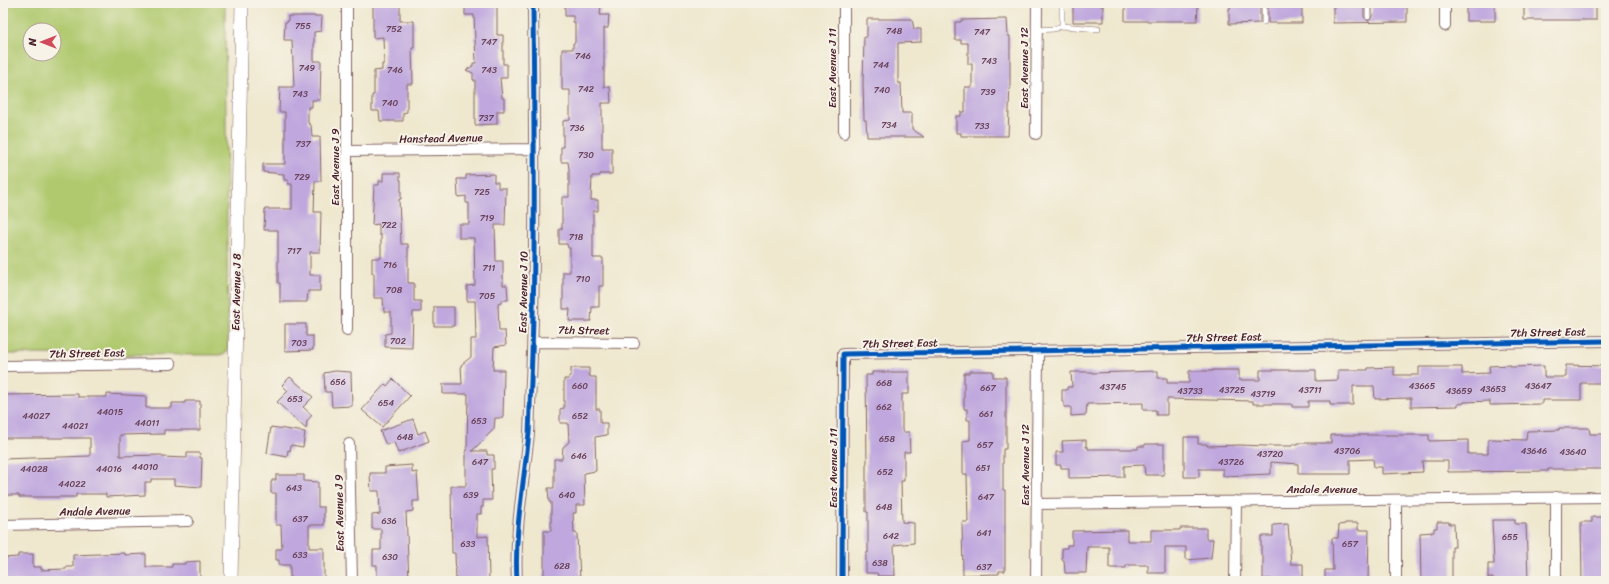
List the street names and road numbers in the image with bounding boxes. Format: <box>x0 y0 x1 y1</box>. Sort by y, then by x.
street label: East Avenue J 12 <box>1015 27 1034 109</box>
street label: East Avenue J 11 <box>823 28 842 108</box>
street label: East Avenue J 9 <box>326 128 345 206</box>
street label: Hanstead Avenue <box>399 128 484 149</box>
street label: East Avenue J 10 <box>513 251 534 333</box>
street label: East Avenue J 8 <box>226 253 247 331</box>
street label: 7th Street <box>558 321 610 340</box>
street label: 7th Street East <box>1510 322 1586 343</box>
street label: 7th Street East <box>1186 327 1262 348</box>
street label: 7th Street East <box>862 333 938 354</box>
street label: 7th Street East <box>49 343 125 364</box>
street label: East Avenue J 12 <box>1016 424 1035 506</box>
street label: East Avenue J 11 <box>824 428 843 508</box>
street label: East Avenue J 9 <box>329 474 350 552</box>
street label: Andale Avenue <box>1285 480 1358 499</box>
street label: Andale Avenue <box>58 501 131 522</box>

